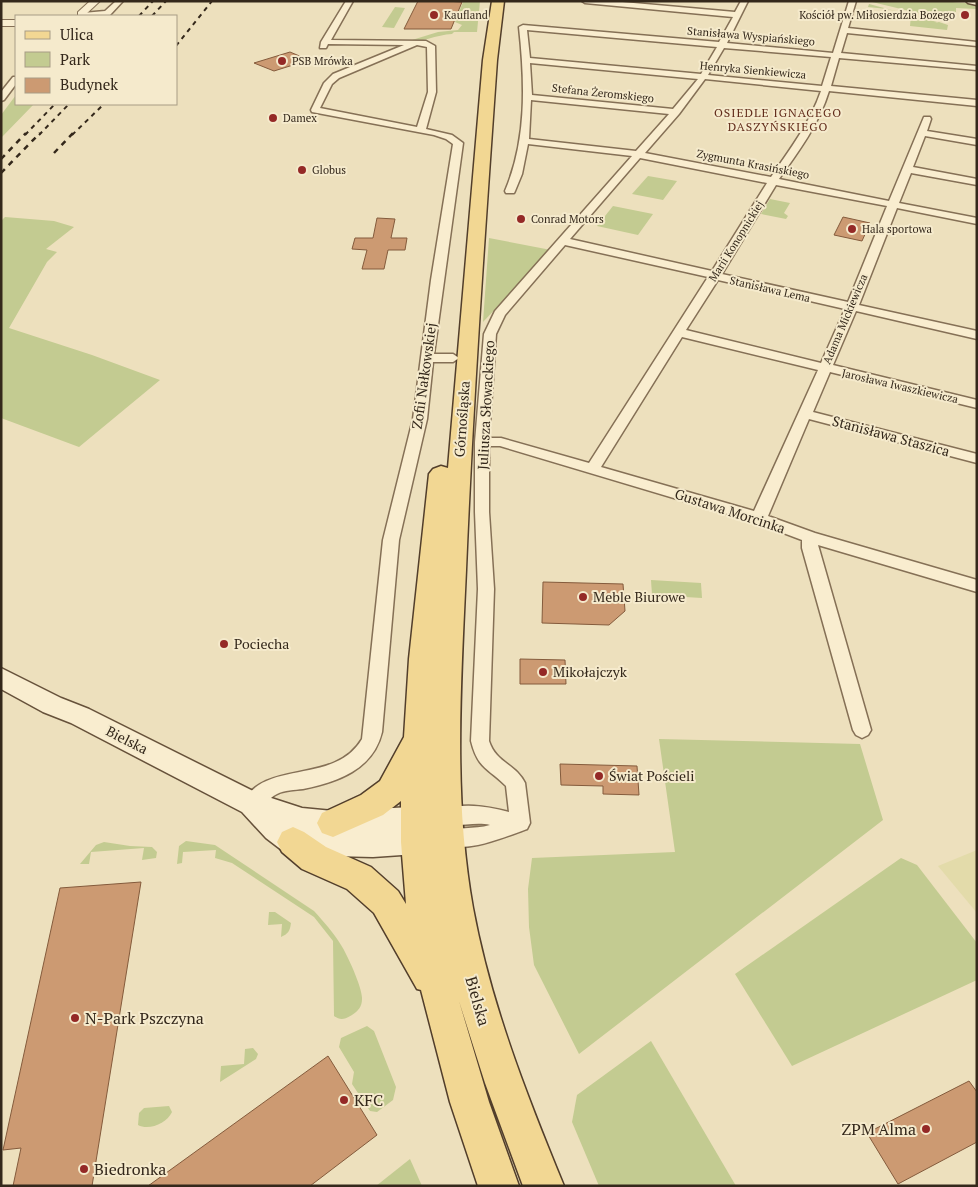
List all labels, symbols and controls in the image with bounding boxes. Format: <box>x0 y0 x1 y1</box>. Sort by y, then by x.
place label: Kaufland <box>444 8 488 22</box>
place label: Kościół pw. Miłosierdzia Bożego <box>799 8 955 22</box>
marker: Kaufland <box>428 9 440 21</box>
marker: Kościół pw. Miłosierdzia Bożego <box>959 9 971 21</box>
legend <box>15 15 178 105</box>
street label: Stanisława Wyspiańskiego <box>686 23 816 49</box>
text: Ulica <box>60 24 94 44</box>
text: Park <box>60 49 90 69</box>
place label: PSB Mrówka <box>292 54 353 68</box>
marker: PSB Mrówka <box>276 55 288 67</box>
street label: Henryka Sienkiewicza <box>699 58 807 82</box>
text: Budynek <box>60 74 118 94</box>
street label: Stefana Żeromskiego <box>551 81 655 105</box>
district label: OSIEDLE IGNACEGO DASZYŃSKIEGO <box>714 105 842 134</box>
place label: Damex <box>283 111 317 125</box>
marker: Damex <box>267 112 279 124</box>
street label: Zygmunta Krasińskiego <box>695 146 811 182</box>
place label: Globus <box>312 163 346 177</box>
marker: Globus <box>296 164 308 176</box>
street label: Marii Konopnickiej <box>705 198 767 284</box>
place label: Conrad Motors <box>531 212 604 226</box>
marker: Conrad Motors <box>515 213 527 225</box>
place label: Hala sportowa <box>862 222 932 236</box>
marker: Hala sportowa <box>846 223 858 235</box>
street label: Adama Mickiewicza <box>820 271 870 366</box>
street label: Stanisława Lema <box>728 273 812 305</box>
street label: Zofii Nałkowskiej <box>407 322 440 430</box>
street label: Juliusza Słowackiego <box>473 339 498 470</box>
street label: Jarosława Iwaszkiewicza <box>840 366 960 406</box>
street label: Górnośląska <box>449 380 474 458</box>
street label: Stanisława Staszica <box>830 411 952 460</box>
street label: Gustawa Morcinka <box>672 484 788 537</box>
place label: Meble Biurowe <box>593 587 685 606</box>
marker: Meble Biurowe <box>577 591 589 603</box>
place label: Pociecha <box>234 634 289 653</box>
marker: Pociecha <box>218 638 230 650</box>
place label: Mikołajczyk <box>553 662 628 681</box>
marker: Mikołajczyk <box>537 666 549 678</box>
street label: Bielska <box>103 721 151 758</box>
place label: Świat Pościeli <box>609 766 695 785</box>
marker: Świat Pościeli <box>593 770 605 782</box>
street label: Bielska <box>460 974 496 1028</box>
place label: N-Park Pszczyna <box>85 1007 204 1029</box>
marker: N-Park Pszczyna <box>69 1012 81 1024</box>
place label: KFC <box>354 1089 383 1111</box>
marker: KFC <box>338 1094 350 1106</box>
place label: ZPM Alma <box>842 1118 916 1140</box>
marker: ZPM Alma <box>920 1123 932 1135</box>
place label: Biedronka <box>94 1158 166 1180</box>
marker: Biedronka <box>78 1163 90 1175</box>

